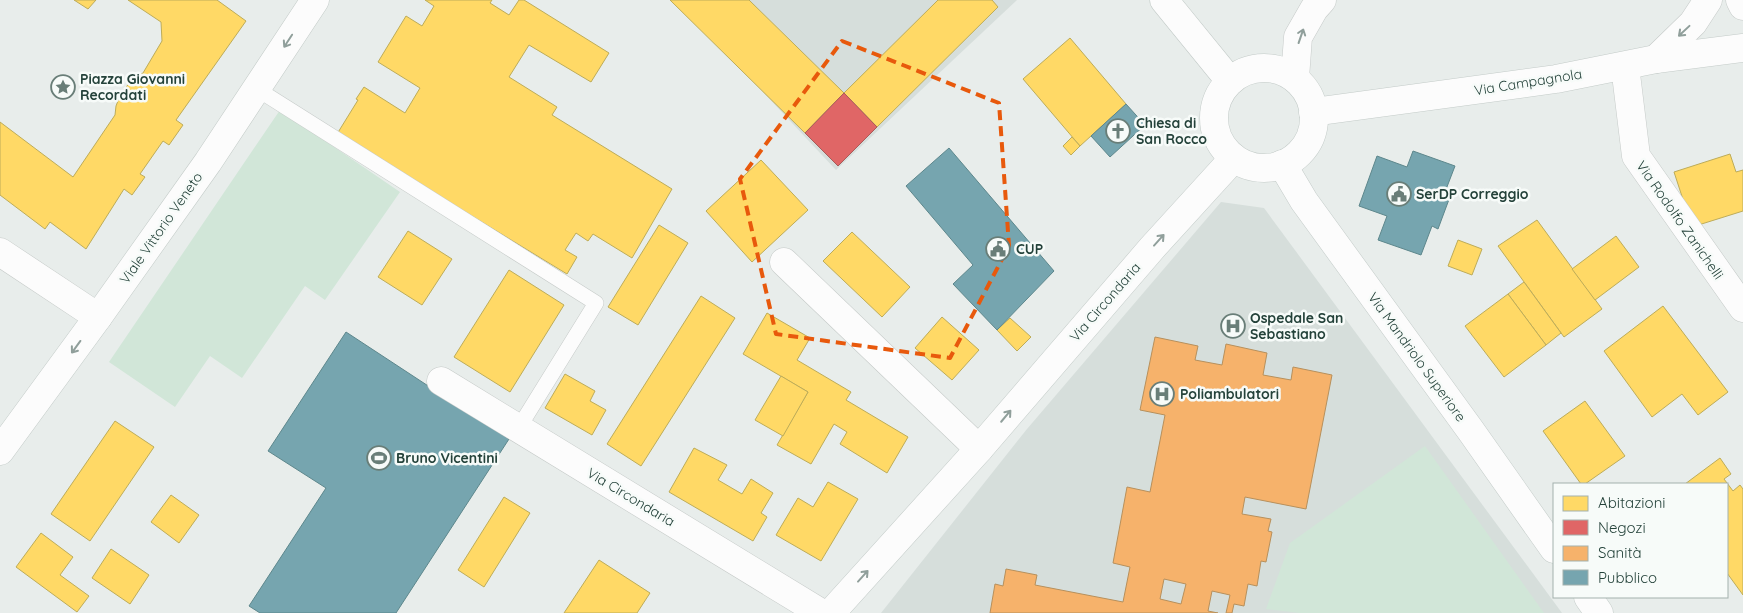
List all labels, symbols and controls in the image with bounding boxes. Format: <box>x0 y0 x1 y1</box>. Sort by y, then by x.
one-way arrow <box>1678 25 1691 37</box>
one-way arrow <box>1296 28 1306 44</box>
one-way arrow <box>283 33 293 47</box>
street label: Via Campagnola <box>1473 65 1583 99</box>
place label: Piazza Giovanni Recordati <box>80 70 185 104</box>
place icon: Piazza Giovanni Recordati <box>50 74 76 100</box>
place label: Chiesa di San Rocco <box>1136 114 1207 148</box>
church icon: Chiesa di San Rocco <box>1105 118 1131 144</box>
street label: Via Rodolfo Zanichelli <box>1632 157 1728 283</box>
street label: Viale Vittorio Veneto <box>116 169 206 287</box>
public building icon: SerDP Correggio <box>1386 181 1412 207</box>
place label: SerDP Correggio <box>1416 185 1529 203</box>
one-way arrow <box>1153 234 1165 247</box>
public building icon: CUP <box>985 236 1011 262</box>
place label: CUP <box>1016 240 1043 258</box>
street label: Via Circondaria <box>1066 259 1144 345</box>
street label: Via Mandriolo Superiore <box>1364 289 1470 425</box>
place label: Ospedale San Sebastiano <box>1250 309 1343 343</box>
hospital icon: Ospedale San Sebastiano <box>1220 313 1246 339</box>
one-way arrow <box>71 340 81 354</box>
hospital icon: Poliambulatori <box>1149 381 1175 407</box>
place label: Poliambulatori <box>1180 385 1279 403</box>
one-way arrow <box>1001 410 1012 423</box>
sports icon: Bruno Vicentini <box>366 445 392 471</box>
place label: Bruno Vicentini <box>396 449 498 467</box>
street label: Via Circondaria <box>584 464 678 530</box>
legend <box>1553 483 1728 598</box>
text: Abitazioni <box>1598 493 1666 512</box>
text: Negozi <box>1598 518 1646 537</box>
text: Sanità <box>1598 543 1642 562</box>
text: Pubblico <box>1598 568 1657 587</box>
one-way arrow <box>857 570 869 583</box>

